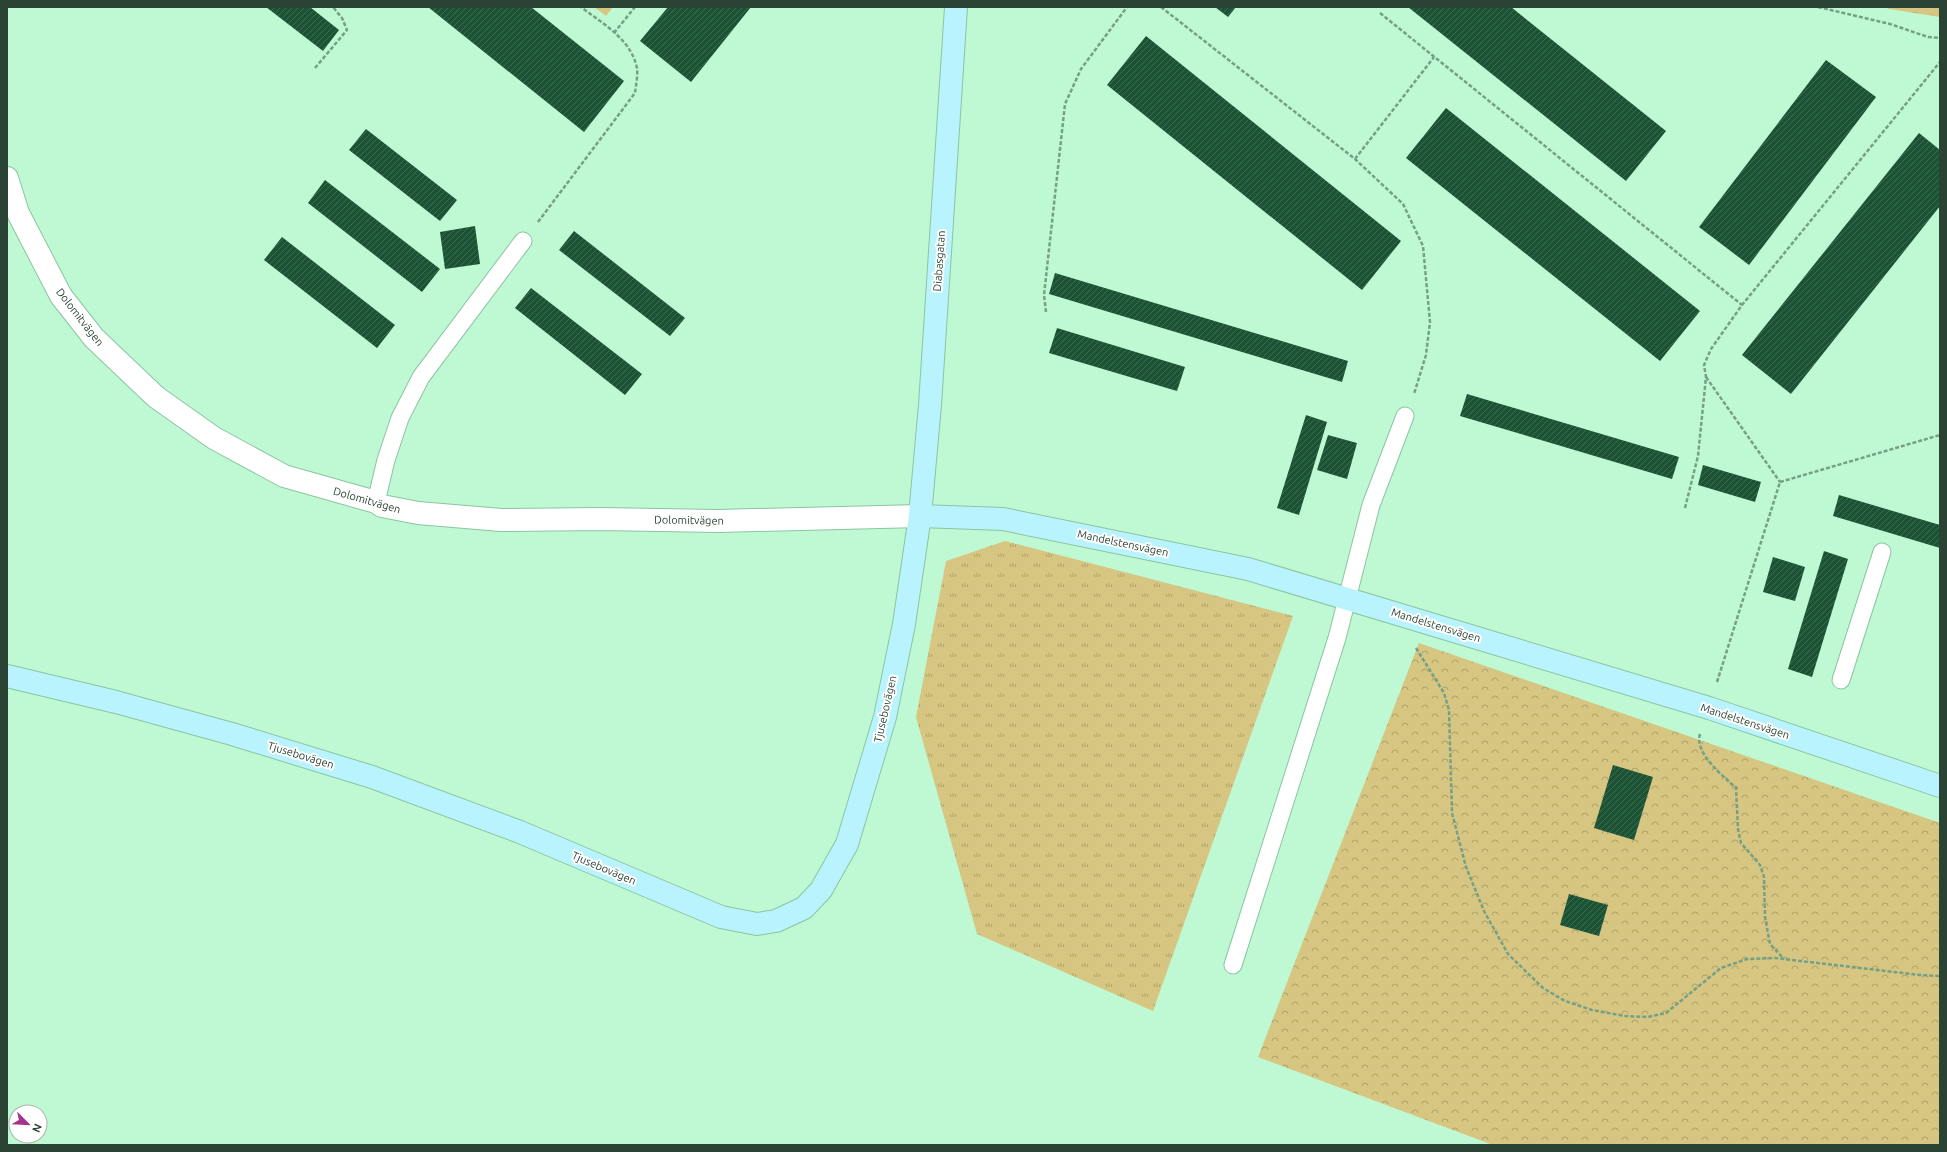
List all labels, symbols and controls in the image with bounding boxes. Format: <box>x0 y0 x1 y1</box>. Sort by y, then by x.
street label: Diabasgatan <box>931 230 947 292</box>
street label: Dolomitvägen <box>54 286 106 348</box>
street label: Dolomitvägen <box>332 485 402 515</box>
street label: Dolomitvägen <box>654 513 724 527</box>
street label: Mandelstensvägen <box>1076 527 1170 559</box>
street label: Mandelstensvägen <box>1390 606 1482 644</box>
street label: Tjusebovägen <box>871 674 899 744</box>
street label: Mandelstensvägen <box>1699 701 1791 741</box>
street label: Tjusebovägen <box>267 739 335 771</box>
street label: Tjusebovägen <box>570 849 638 887</box>
north arrow <box>8 1104 48 1144</box>
text: N <box>30 1122 44 1134</box>

